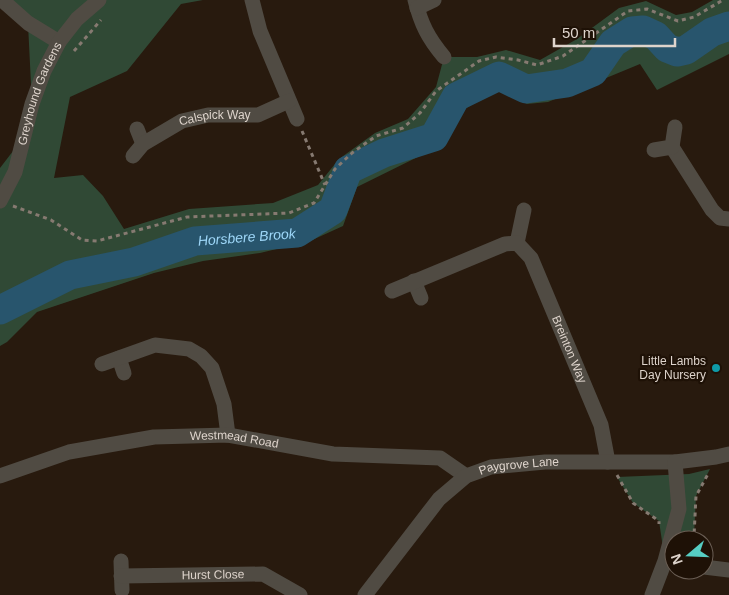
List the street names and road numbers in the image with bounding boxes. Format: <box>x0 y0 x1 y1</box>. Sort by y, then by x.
street label: Greyhound Gardens <box>15 40 65 147</box>
street label: Calspick Way <box>177 108 251 129</box>
street label: Breinton Way <box>549 314 590 385</box>
street label: Westmead Road <box>190 428 280 451</box>
street label: Paygrove Lane <box>477 455 559 478</box>
street label: Hurst Close <box>182 567 245 582</box>

